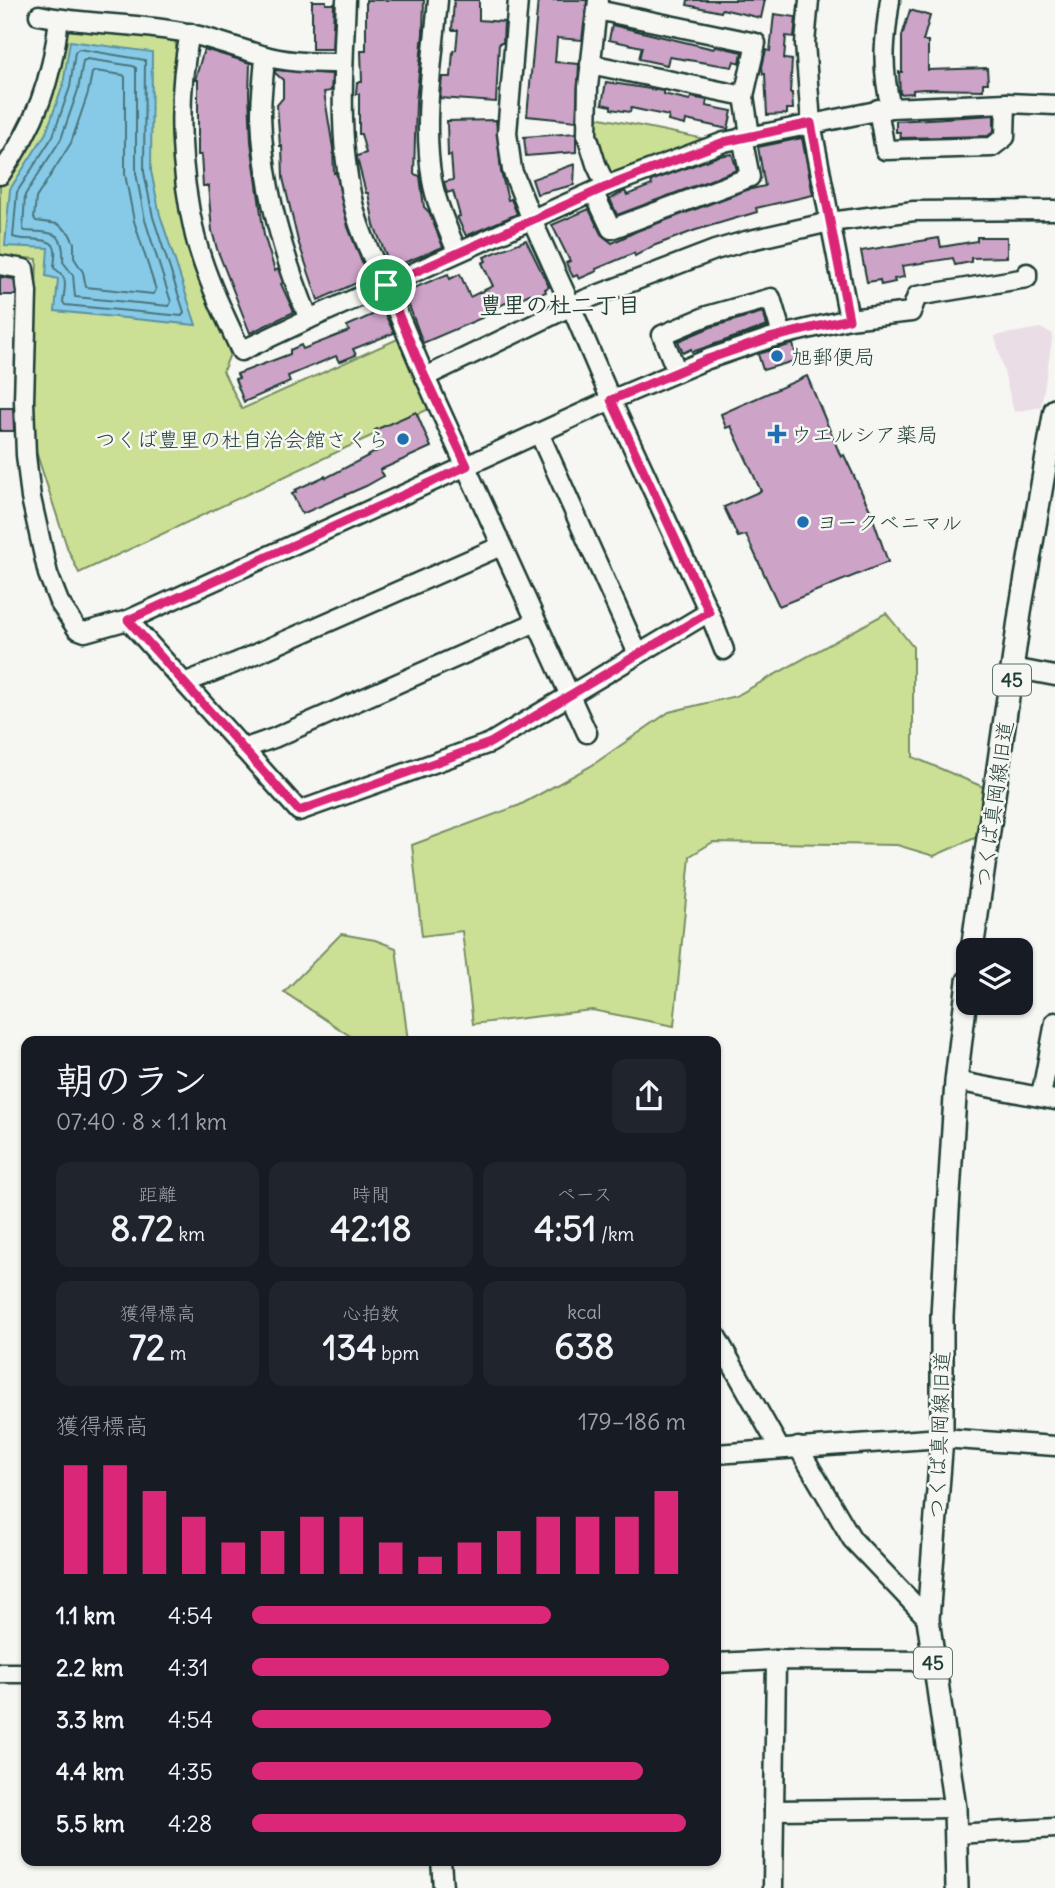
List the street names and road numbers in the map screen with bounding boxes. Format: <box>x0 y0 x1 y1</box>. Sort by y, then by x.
road number: 45 <box>993 664 1031 695</box>
street label: つくば真岡線旧道 <box>969 719 1019 889</box>
street label: つくば真岡線旧道 <box>923 1351 955 1519</box>
road number: 45 <box>914 1648 952 1679</box>

